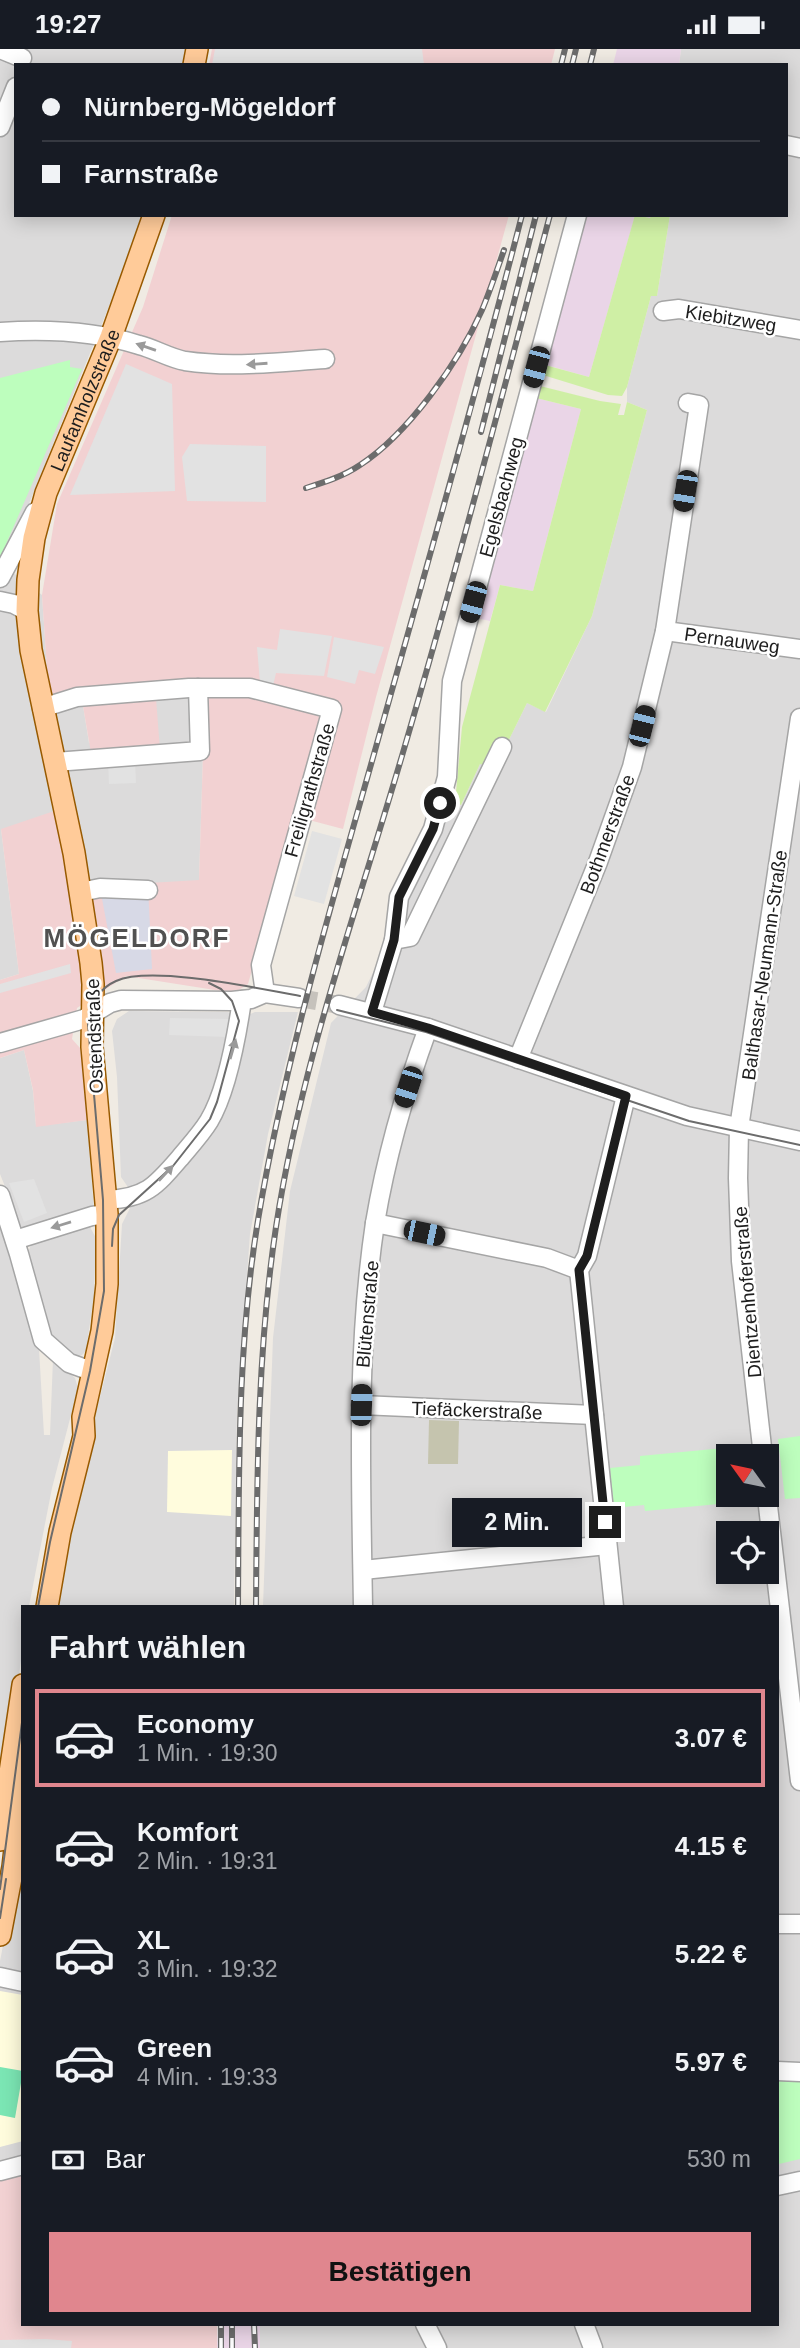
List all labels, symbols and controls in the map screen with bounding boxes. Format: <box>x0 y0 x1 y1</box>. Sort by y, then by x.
text: 19:27 <box>35 9 102 39</box>
text: Nürnberg-Mögeldorf <box>84 92 335 122</box>
text: Farnstraße <box>84 159 218 189</box>
street label: Kiebitzweg <box>684 301 778 336</box>
street label: Laufamholzstraße <box>46 326 124 474</box>
one-way arrow <box>136 341 157 352</box>
car <box>521 344 552 390</box>
one-way arrow <box>246 359 268 370</box>
street label: Egelsbachweg <box>475 435 528 560</box>
car <box>672 469 699 513</box>
car <box>458 579 489 625</box>
street label: Pernauweg <box>683 623 781 658</box>
car <box>627 703 658 749</box>
street label: Freiligrathstraße <box>280 721 339 860</box>
street label: Bothmerstraße <box>576 772 639 897</box>
route start <box>424 787 456 819</box>
street label: Balthasar-Neumann-Straße <box>738 849 791 1082</box>
district label: MÖGELDORF <box>44 923 231 953</box>
street label: Ostendstraße <box>82 978 107 1094</box>
one-way arrow <box>228 1038 238 1059</box>
car <box>392 1064 425 1110</box>
one-way arrow <box>158 1164 174 1182</box>
street label: Dientzenhoferstraße <box>730 1205 765 1379</box>
car <box>402 1218 447 1248</box>
one-way arrow <box>50 1221 71 1231</box>
street label: Blütenstraße <box>352 1259 383 1369</box>
car <box>350 1384 373 1426</box>
street label: Tiefäckerstraße <box>411 1398 543 1423</box>
north arrow <box>716 1444 779 1507</box>
map controls <box>716 1444 779 1584</box>
callout: 2 Min. <box>451 1497 580 1547</box>
route end <box>589 1506 621 1538</box>
text: 2 Min. <box>484 1509 550 1535</box>
button: locate <box>716 1521 779 1584</box>
text: Fahrt wählen <box>49 1629 246 1665</box>
icon: car <box>53 1707 116 1770</box>
text: Economy <box>137 1709 254 1739</box>
text: 3.07 € <box>675 1723 747 1753</box>
text: 1 Min. · 19:30 <box>137 1740 278 1766</box>
icon: car <box>53 1815 116 1878</box>
text: Komfort <box>137 1817 238 1847</box>
text: 4.15 € <box>675 1831 747 1861</box>
text: 2 Min. · 19:31 <box>137 1848 278 1874</box>
icon: car <box>53 1923 116 1986</box>
text: XL <box>137 1925 170 1955</box>
text: 5.22 € <box>675 1939 747 1969</box>
text: 3 Min. · 19:32 <box>137 1956 278 1982</box>
icon: car <box>53 2031 116 2094</box>
text: Green <box>137 2033 212 2063</box>
text: 5.97 € <box>675 2047 747 2077</box>
text: 4 Min. · 19:33 <box>137 2064 278 2090</box>
icon: cash <box>49 2141 87 2179</box>
text: Bar <box>105 2144 145 2174</box>
text: 530 m <box>687 2146 751 2172</box>
button: Bestätigen <box>49 2232 751 2312</box>

